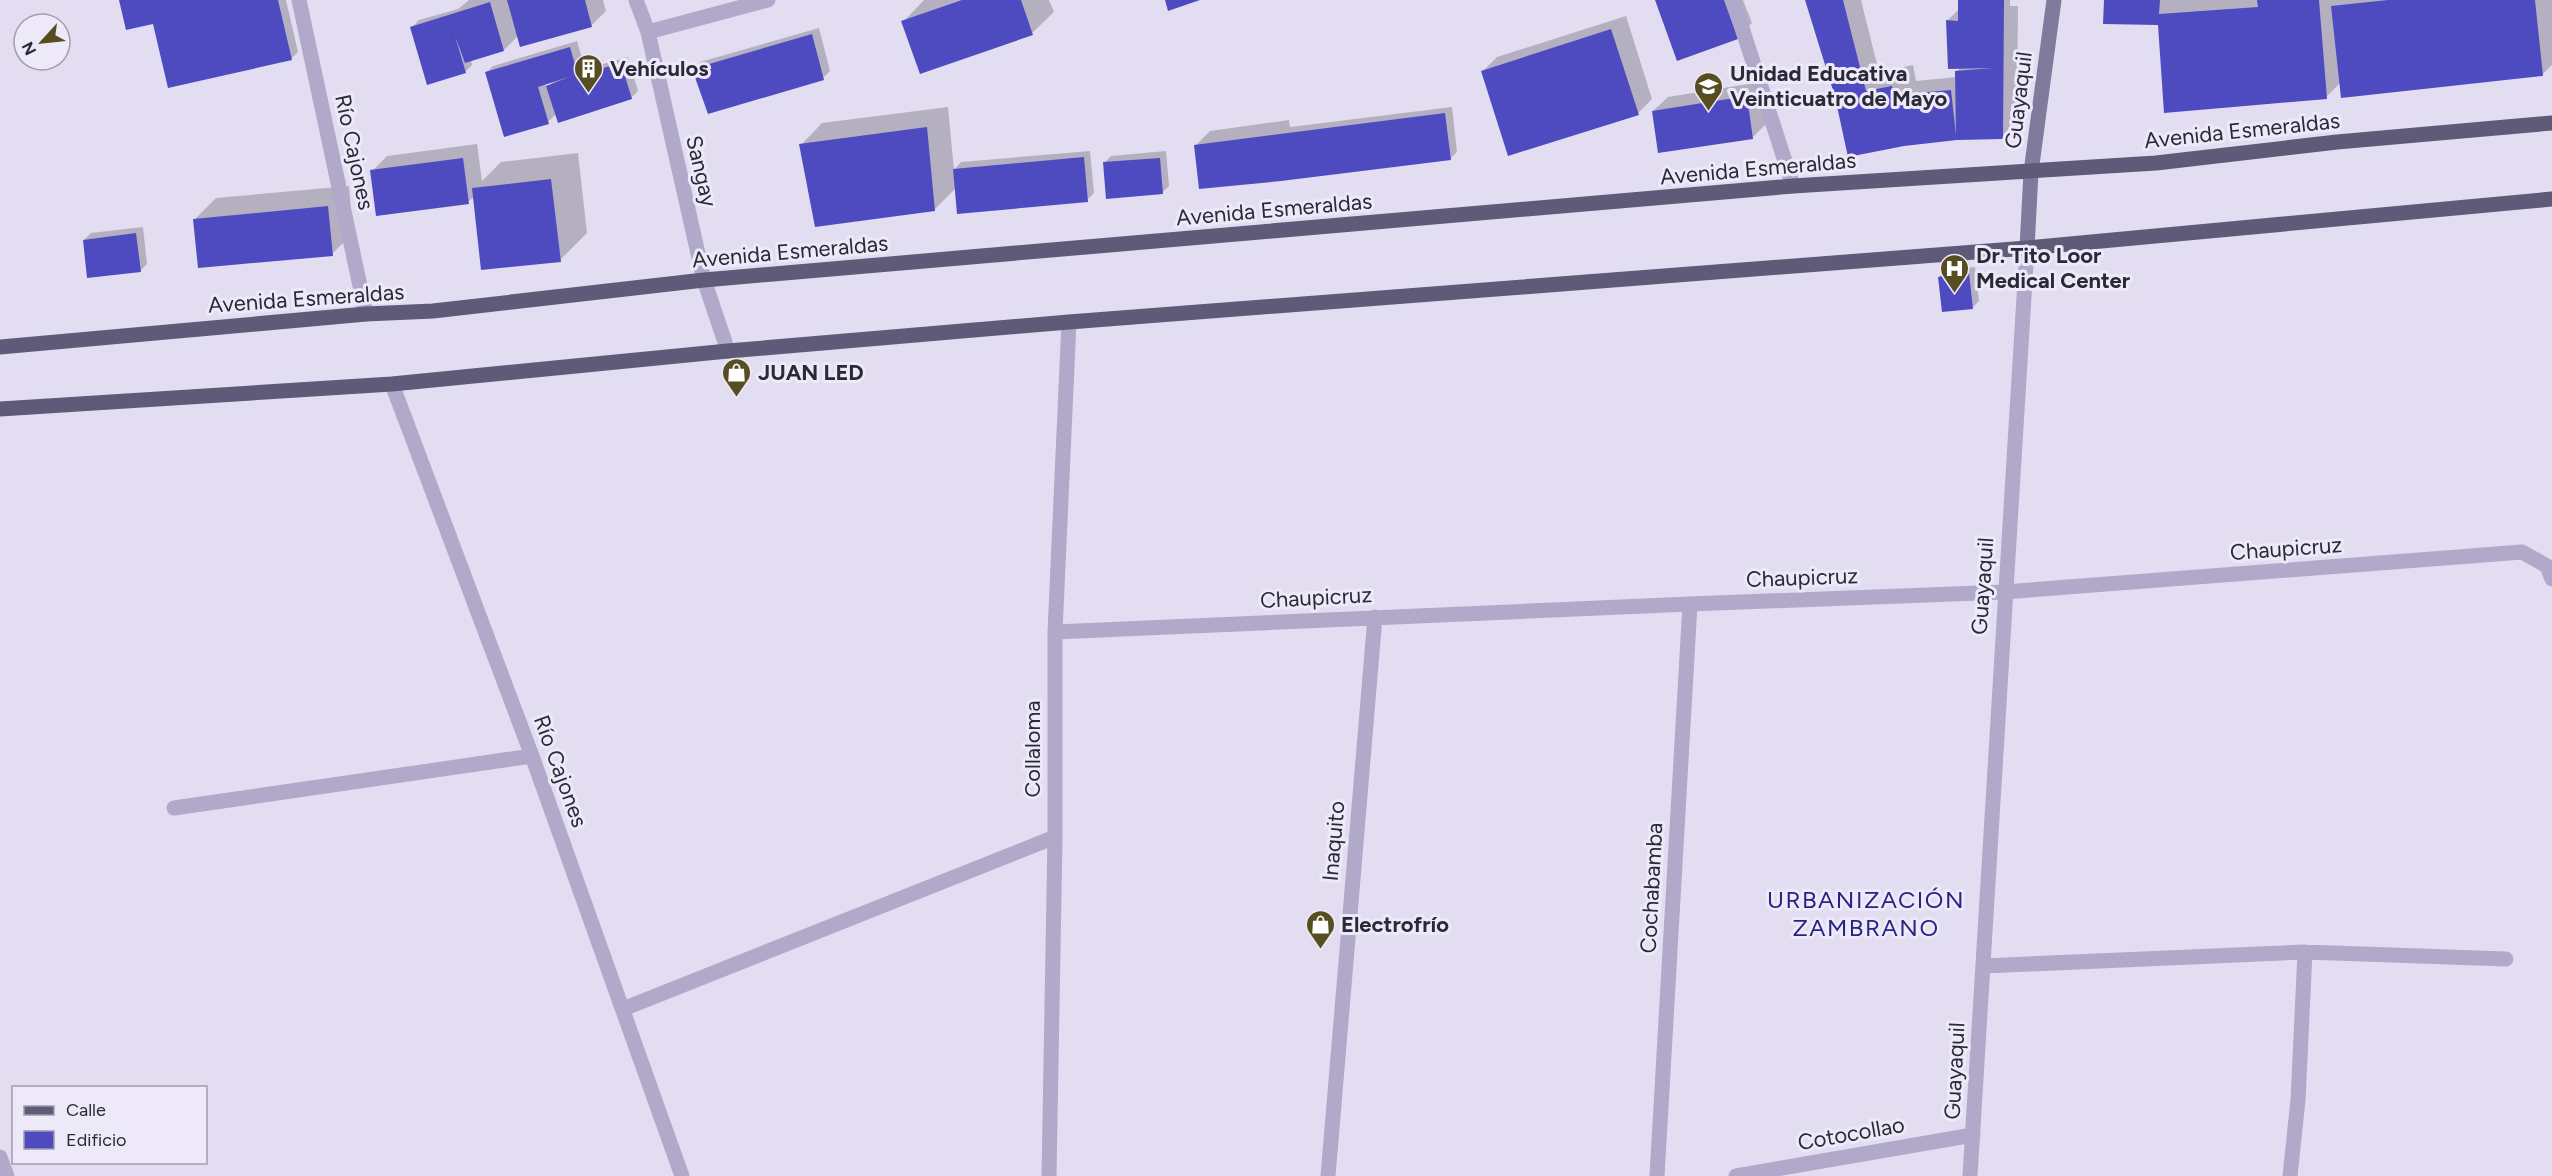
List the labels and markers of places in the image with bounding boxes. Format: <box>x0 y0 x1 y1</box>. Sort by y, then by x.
building icon: Vehículos <box>573 52 605 94</box>
place label: Vehículos <box>610 55 708 82</box>
place label: Unidad Educativa Veinticuatro de Mayo <box>1730 60 1948 112</box>
school or university icon: Unidad Educativa Veinticuatro de Mayo <box>1693 70 1725 112</box>
place label: Dr. Tito Loor Medical Center <box>1976 242 2131 294</box>
hospital icon: Dr. Tito Loor Medical Center <box>1939 252 1971 294</box>
shop icon: JUAN LED <box>721 356 753 398</box>
place label: JUAN LED <box>758 359 864 386</box>
shop icon: Electrofrío <box>1304 908 1336 950</box>
place label: Electrofrío <box>1341 911 1449 938</box>

